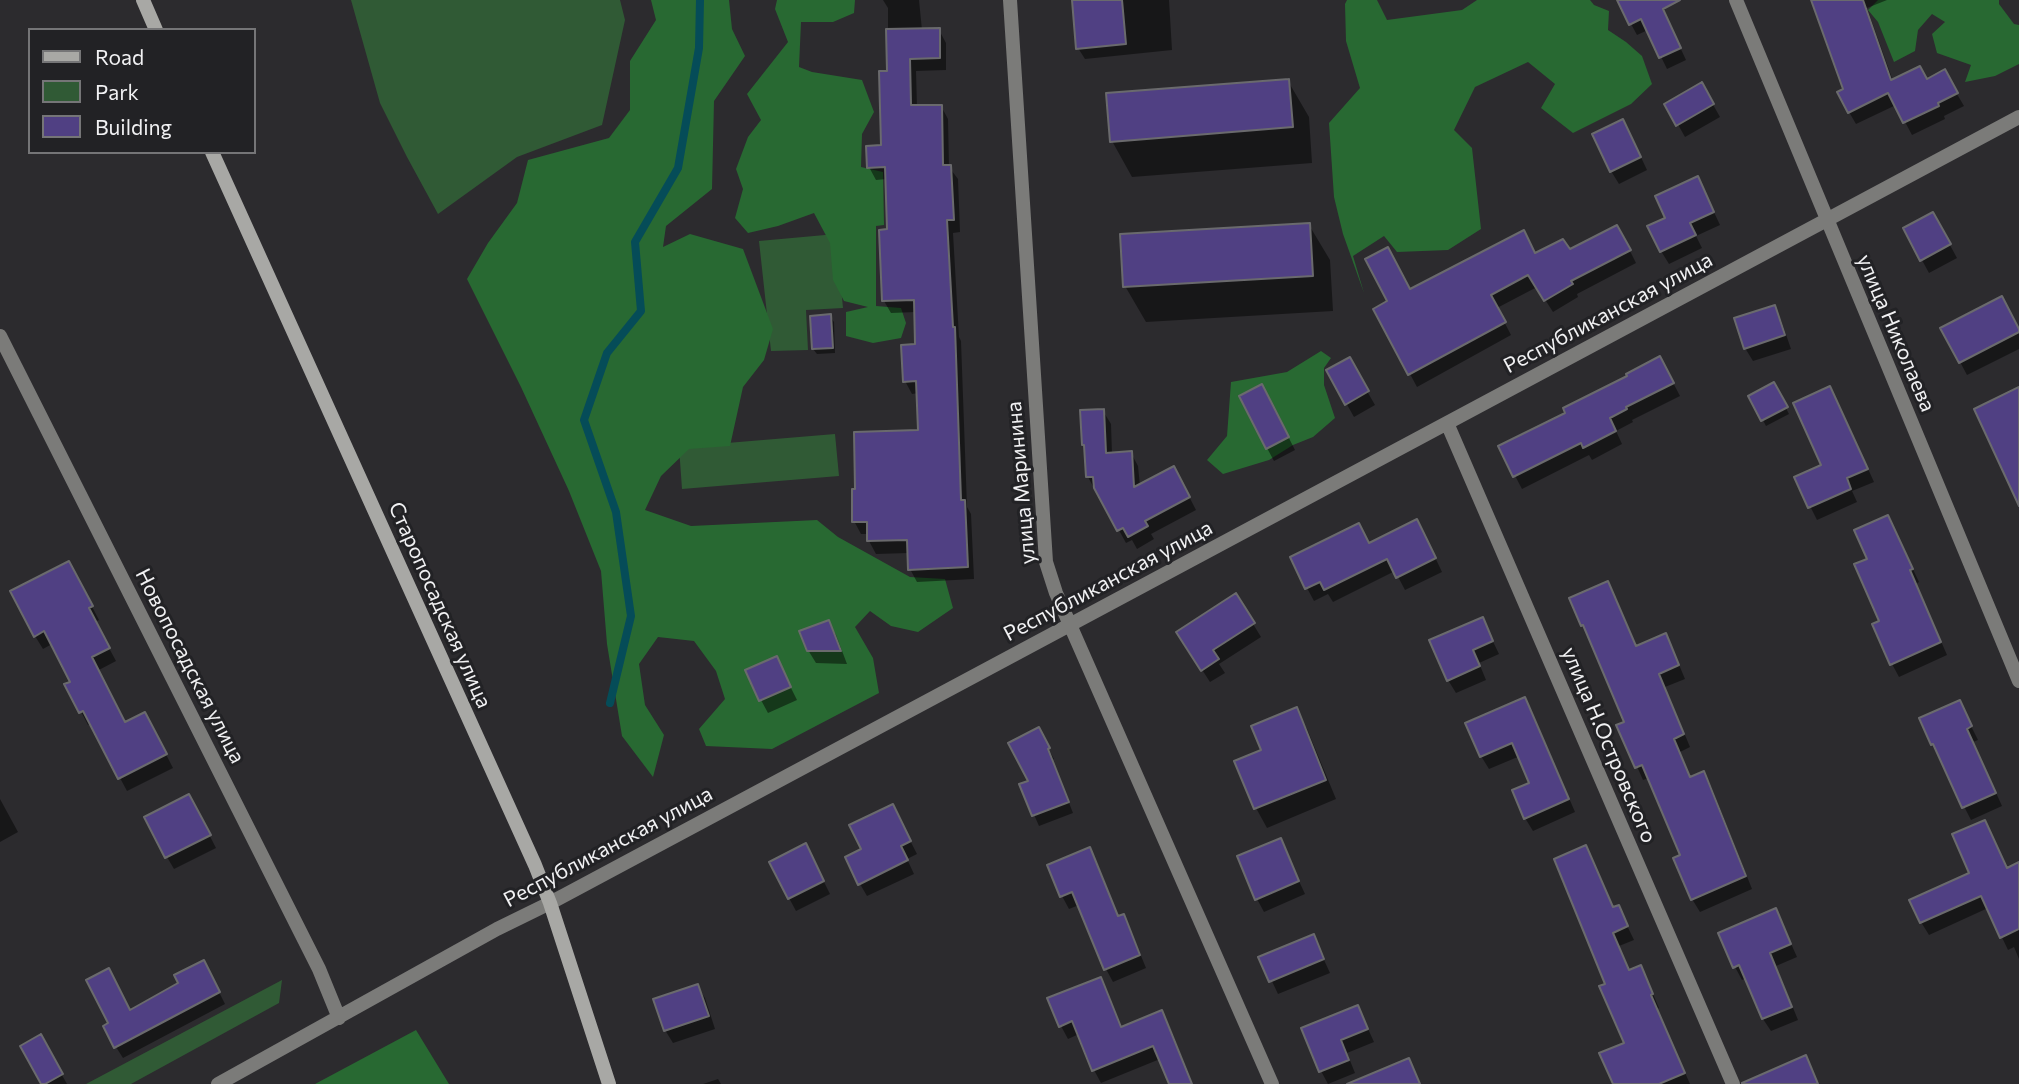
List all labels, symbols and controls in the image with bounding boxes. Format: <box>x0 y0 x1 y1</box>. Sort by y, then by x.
legend <box>28 28 256 154</box>
text: Road <box>95 44 144 69</box>
text: Park <box>95 79 139 104</box>
text: Building <box>95 114 172 139</box>
street label: Республиканская улица <box>1499 247 1717 379</box>
street label: улица Николаева <box>1851 251 1941 415</box>
street label: улица Маринина <box>1001 401 1041 565</box>
street label: Старопосадская улица <box>383 498 497 712</box>
street label: Республиканская улица <box>999 515 1217 647</box>
street label: Новопосадская улица <box>130 564 250 768</box>
street label: улица Н.Островского <box>1556 643 1662 847</box>
street label: Республиканская улица <box>499 781 717 913</box>

